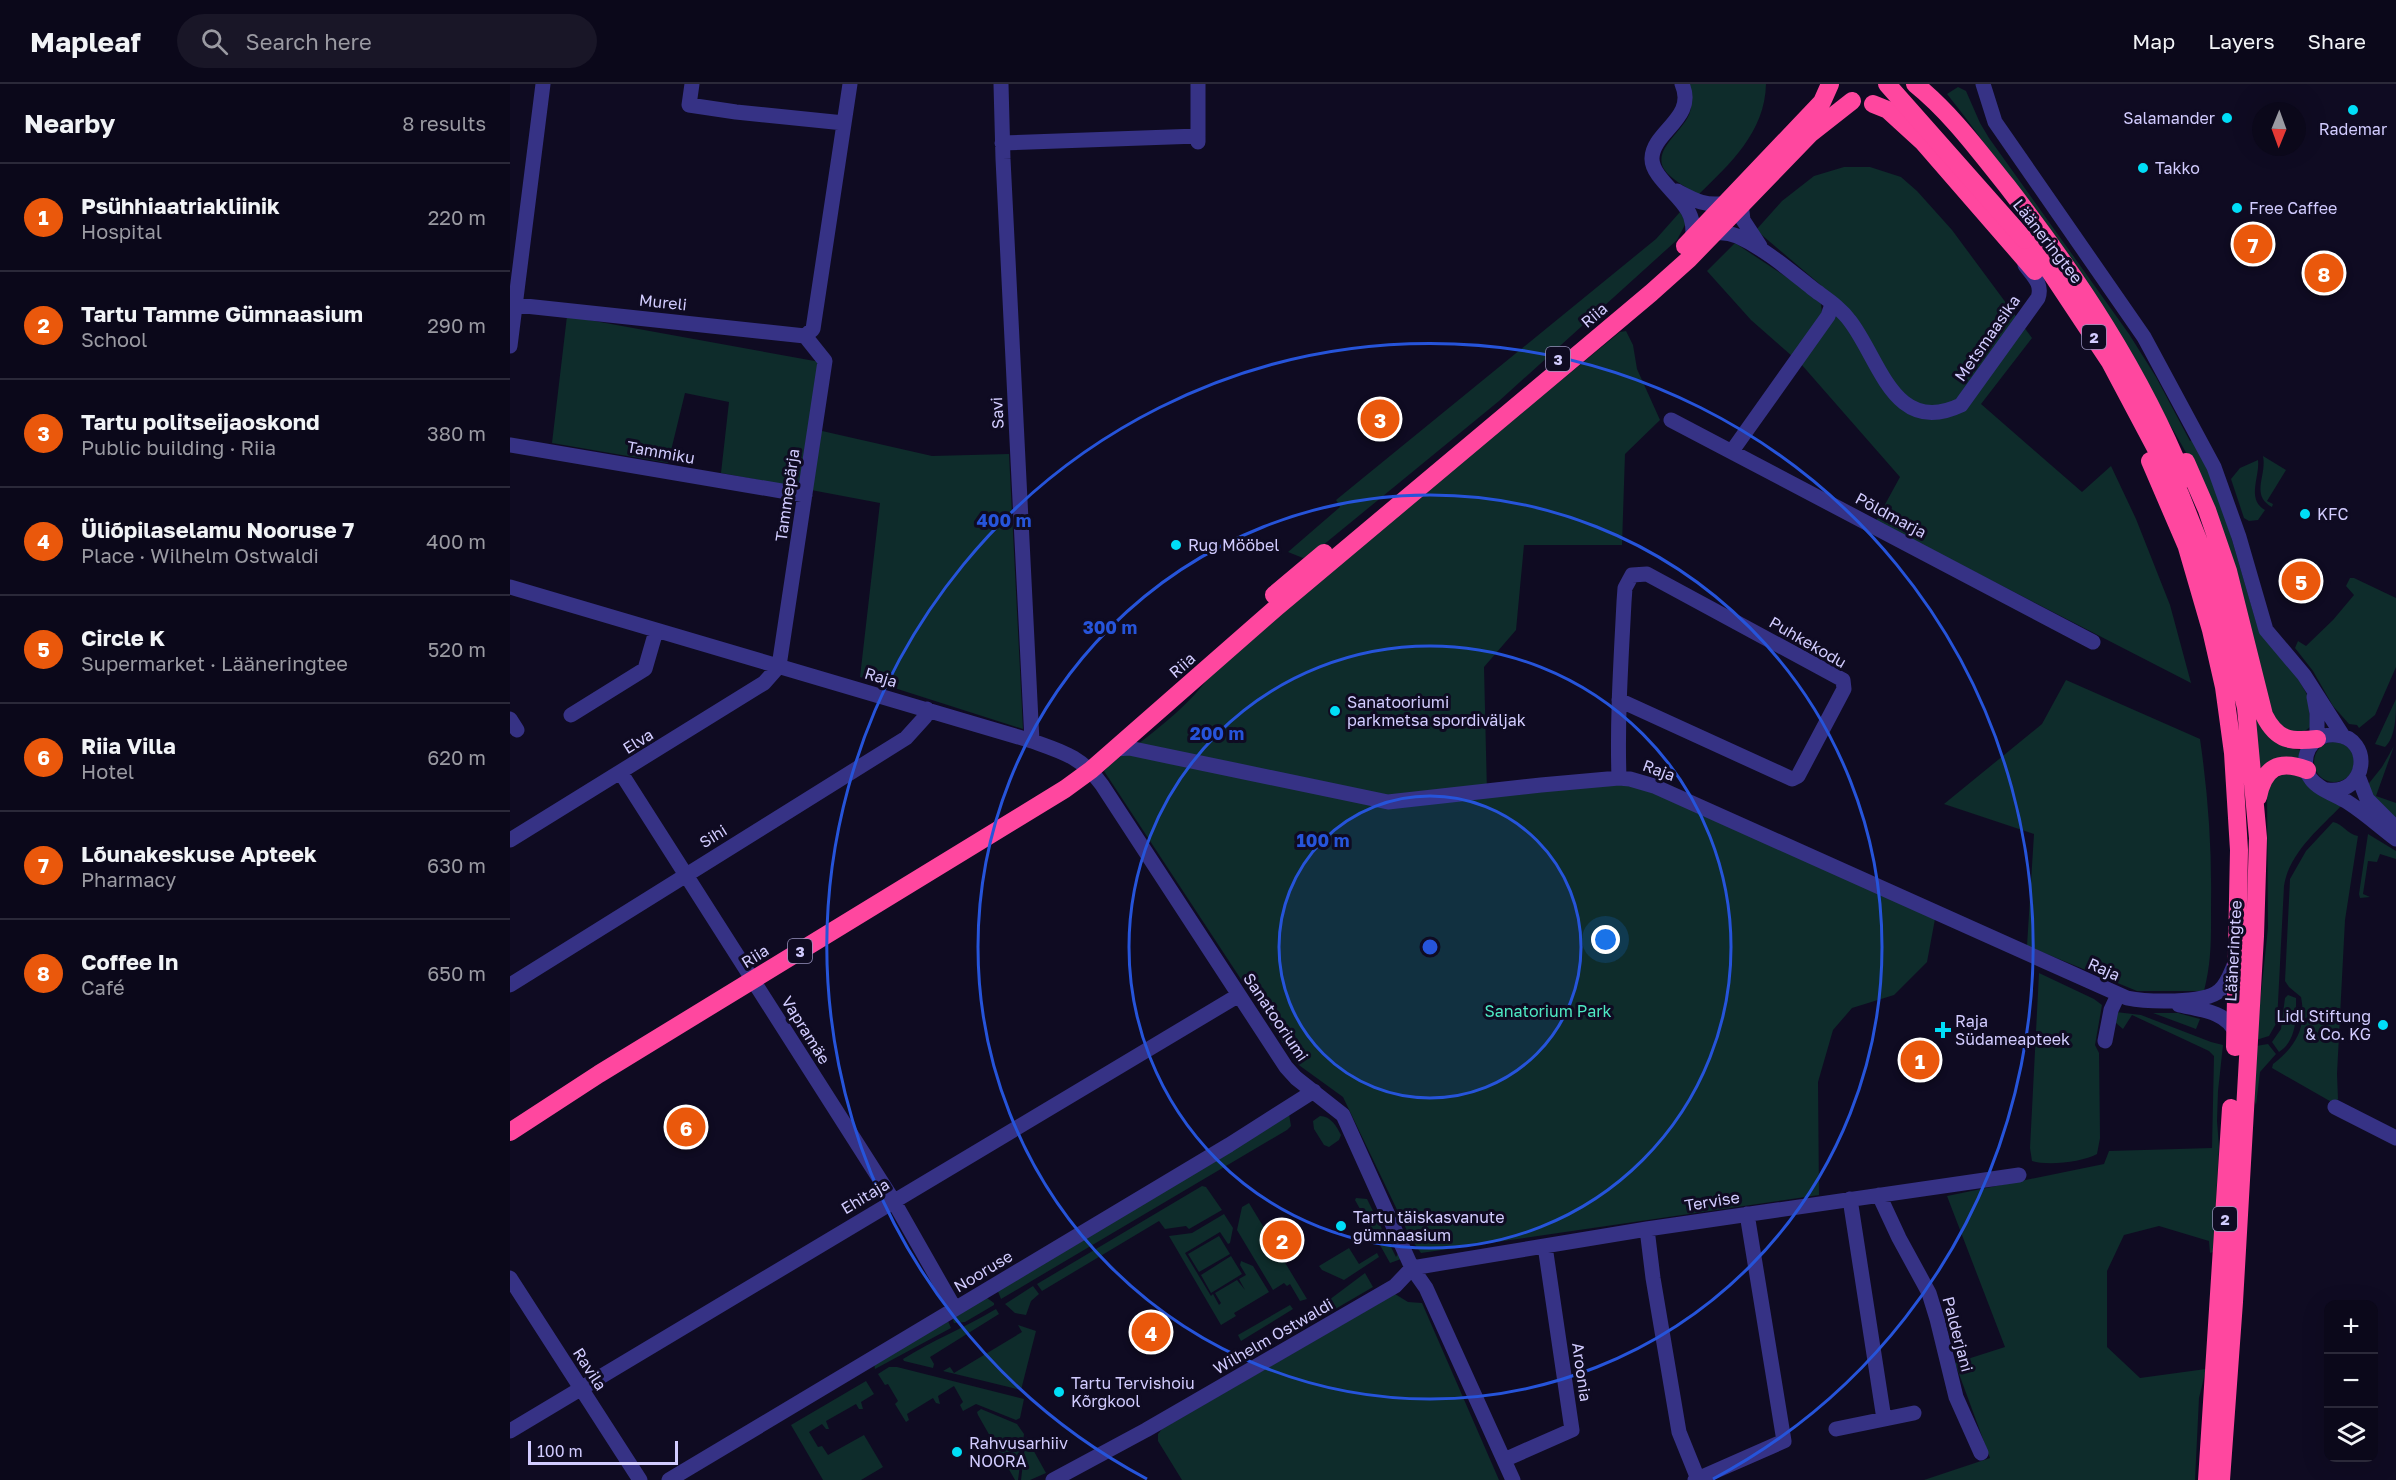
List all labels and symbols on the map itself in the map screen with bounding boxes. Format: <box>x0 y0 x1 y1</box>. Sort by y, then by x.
north arrow <box>2252 102 2306 156</box>
marker: Rademar <box>2346 103 2360 117</box>
place label: Salamander <box>2123 108 2215 128</box>
marker: Salamander <box>2220 111 2234 125</box>
place label: Rademar <box>2319 119 2387 139</box>
place label: Takko <box>2155 158 2200 178</box>
marker: Takko <box>2136 161 2150 175</box>
street label: Lääneringtee <box>2009 195 2087 287</box>
place label: Free Caffee <box>2249 198 2337 218</box>
marker: Free Caffee <box>2230 201 2244 215</box>
pin: 7 <box>2234 222 2272 266</box>
pin: 8 <box>2304 250 2344 296</box>
street label: Mureli <box>638 290 688 314</box>
street label: Metsmaasika <box>1950 291 2024 385</box>
street label: Riia <box>1577 298 1611 332</box>
road number: 2 <box>2082 325 2106 349</box>
road number: 3 <box>1546 347 1570 371</box>
street label: Savi <box>986 396 1008 430</box>
pin: 3 <box>1360 396 1400 442</box>
street label: Tammiku <box>625 436 697 468</box>
street label: Tammepärja <box>771 447 803 543</box>
street label: Põldmarja <box>1852 488 1930 542</box>
place label: KFC <box>2317 504 2348 524</box>
marker: KFC <box>2298 507 2312 521</box>
text: 400 m <box>977 509 1031 531</box>
place label: Rug Mööbel <box>1188 535 1279 555</box>
marker: Rug Mööbel <box>1169 538 1183 552</box>
pin: 5 <box>2282 558 2320 604</box>
street label: Puhkekodu <box>1766 612 1850 672</box>
text: 300 m <box>1083 616 1137 638</box>
street label: Riia <box>1165 648 1199 682</box>
street label: Raja <box>862 663 900 691</box>
place label: Sanatooriumi parkmetsa spordiväljak <box>1347 692 1526 730</box>
marker: Sanatooriumi parkmetsa spordiväljak <box>1328 704 1342 718</box>
text: 200 m <box>1190 722 1244 744</box>
street label: Elva <box>619 724 657 758</box>
street label: Raja <box>1640 755 1678 785</box>
street label: Sihi <box>696 820 730 852</box>
text: 100 m <box>1297 829 1349 851</box>
street label: Lääneringtee <box>2220 900 2246 1002</box>
your location <box>1591 925 1620 954</box>
centre of rings <box>1420 937 1440 957</box>
road number: 3 <box>788 939 812 963</box>
street label: Riia <box>738 940 772 972</box>
street label: Raja <box>2085 953 2123 985</box>
street label: Sanatooriumi <box>1239 969 1313 1065</box>
street label: Vapramäe <box>777 992 835 1068</box>
park label: Sanatorium Park <box>1484 1001 1612 1021</box>
place label: Lidl Stiftung & Co. KG <box>2276 1006 2371 1044</box>
place label: Raja Südameapteek <box>1955 1011 2070 1049</box>
marker: Lidl Stiftung & Co. KG <box>2376 1018 2390 1032</box>
marker: Raja Südameapteek <box>1936 1023 1950 1037</box>
pin: 1 <box>1900 1038 1940 1082</box>
pin: 6 <box>666 1104 705 1150</box>
street label: Ehitaja <box>837 1174 893 1218</box>
street label: Tervise <box>1683 1187 1741 1215</box>
place label: Tartu täiskasvanute gümnaasium <box>1353 1207 1505 1245</box>
road number: 2 <box>2213 1207 2237 1231</box>
pin: 2 <box>1262 1218 1302 1262</box>
marker: Tartu täiskasvanute gümnaasium <box>1334 1219 1348 1233</box>
street label: Nooruse <box>950 1246 1016 1296</box>
street label: Wilhelm Ostwaldi <box>1210 1294 1336 1378</box>
street label: Palderjani <box>1938 1294 1978 1374</box>
pin: 4 <box>1132 1310 1170 1354</box>
street label: Aroonia <box>1568 1341 1596 1403</box>
street label: Ravila <box>569 1344 611 1394</box>
place label: Tartu Tervishoiu Kõrgkool <box>1071 1373 1195 1411</box>
marker: Tartu Tervishoiu Kõrgkool <box>1052 1385 1066 1399</box>
place label: Rahvusarhiiv NOORA <box>969 1433 1068 1471</box>
scale bar <box>528 1438 678 1466</box>
marker: Rahvusarhiiv NOORA <box>950 1445 964 1459</box>

